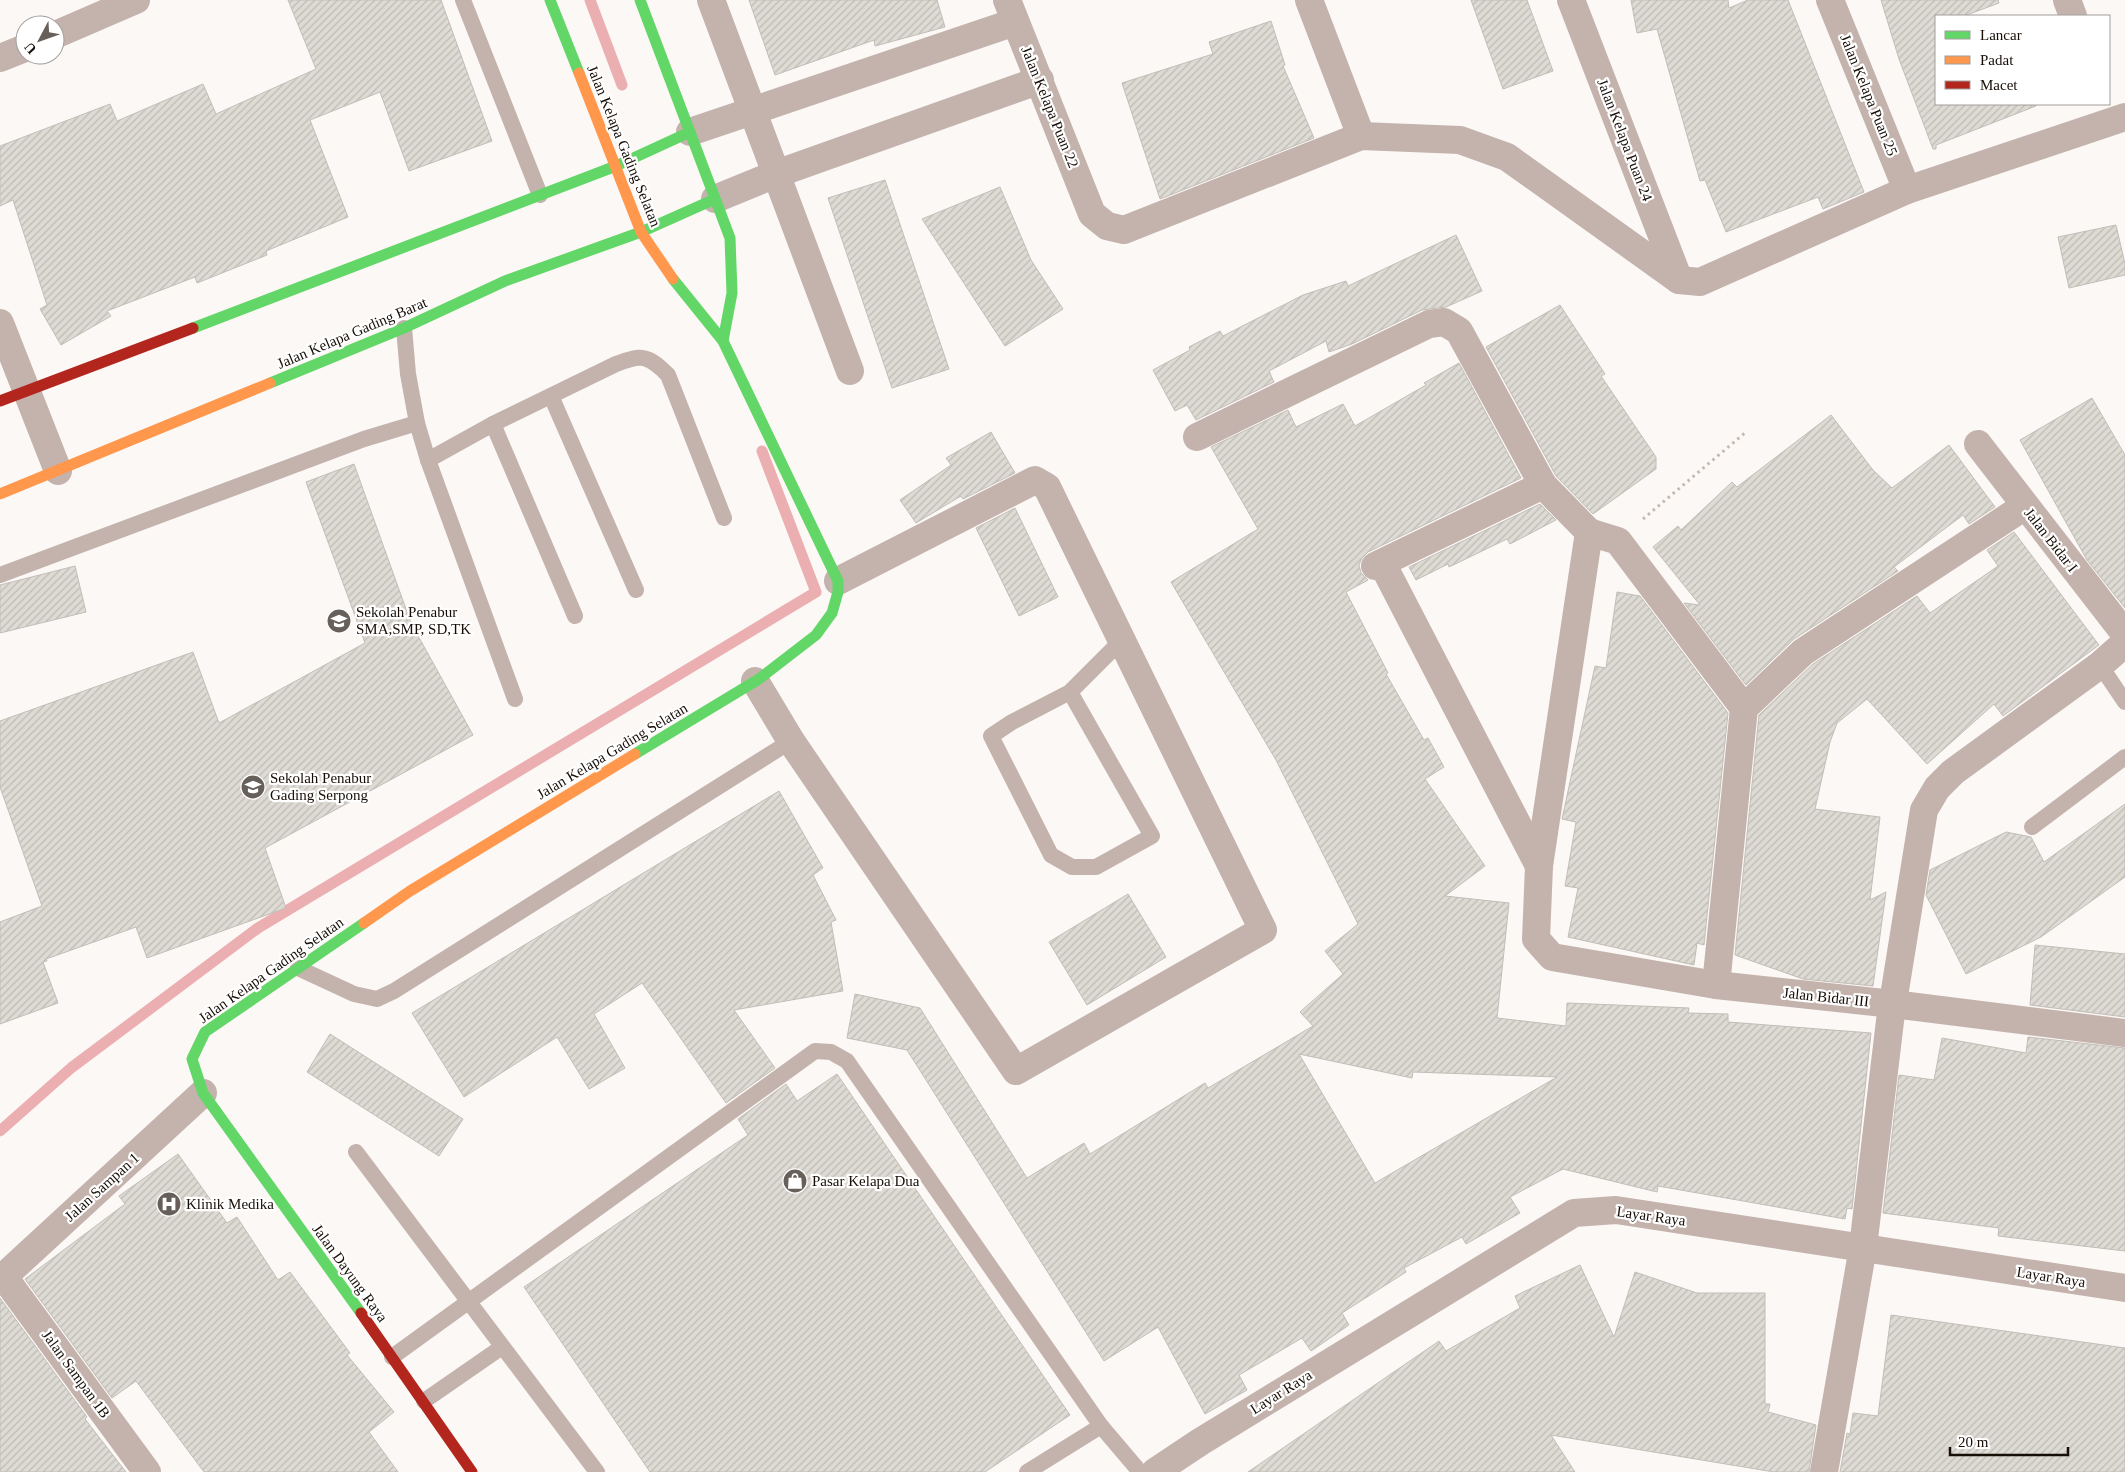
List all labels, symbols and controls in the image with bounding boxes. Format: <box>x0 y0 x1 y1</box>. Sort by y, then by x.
north arrow <box>15 15 65 65</box>
legend <box>1935 15 2110 105</box>
text: Lancar <box>1980 27 2022 43</box>
street label: Jalan Kelapa Puan 25 <box>1837 32 1901 158</box>
text: U <box>22 39 40 57</box>
street label: Jalan Kelapa Puan 22 <box>1018 44 1082 170</box>
text: Padat <box>1980 52 2014 68</box>
street label: Jalan Kelapa Gading Selatan <box>584 63 664 230</box>
street label: Jalan Kelapa Puan 24 <box>1594 77 1656 204</box>
text: Macet <box>1980 77 2018 93</box>
street label: Jalan Kelapa Gading Barat <box>275 294 430 372</box>
street label: Jalan Bidar I <box>2021 505 2081 575</box>
place label: Sekolah Penabur SMA,SMP, SD,TK <box>356 604 471 637</box>
school or university icon: Sekolah Penabur SMA,SMP, SD,TK <box>326 608 352 634</box>
street label: Jalan Kelapa Gading Selatan <box>534 699 691 802</box>
place label: Sekolah Penabur Gading Serpong <box>270 770 371 803</box>
school or university icon: Sekolah Penabur Gading Serpong <box>240 774 266 800</box>
street label: Jalan Kelapa Gading Selatan <box>196 914 347 1026</box>
street label: Jalan Bidar III <box>1782 985 1870 1009</box>
street label: Jalan Sampan 1 <box>62 1150 142 1224</box>
shop icon: Pasar Kelapa Dua <box>782 1168 808 1194</box>
place label: Pasar Kelapa Dua <box>812 1173 920 1189</box>
hospital icon: Klinik Medika <box>156 1191 182 1217</box>
place label: Klinik Medika <box>186 1196 274 1212</box>
street label: Layar Raya <box>1615 1203 1687 1229</box>
street label: Jalan Dayung Raya <box>309 1221 391 1325</box>
street label: Layar Raya <box>2015 1264 2087 1290</box>
street label: Jalan Sampan 1B <box>39 1327 113 1421</box>
street label: Layar Raya <box>1247 1367 1315 1417</box>
scale bar <box>1950 1424 2068 1456</box>
text: 20 m <box>1958 1434 1989 1450</box>

